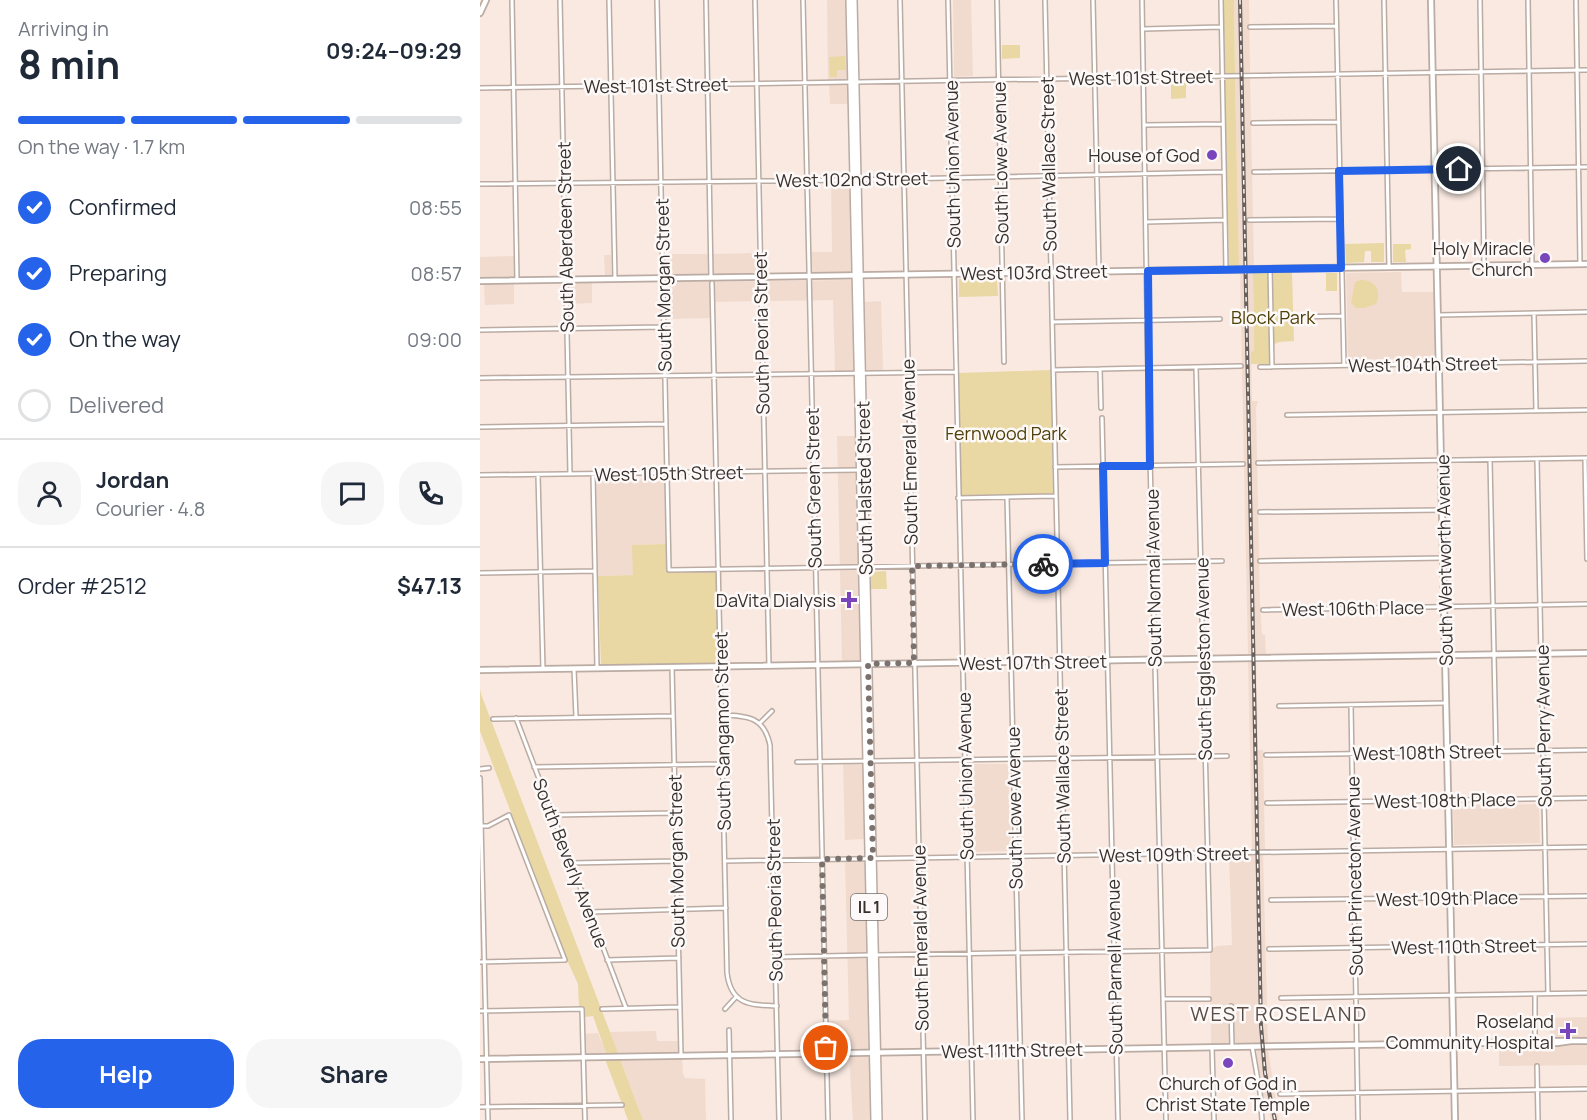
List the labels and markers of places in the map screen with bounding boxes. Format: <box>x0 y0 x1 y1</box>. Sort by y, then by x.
place label: House of God <box>1088 143 1200 167</box>
pin <box>1433 143 1484 194</box>
marker: House of God <box>1205 148 1219 162</box>
place label: Holy Miracle Church <box>1433 236 1533 281</box>
marker: Holy Miracle Church <box>1538 251 1552 265</box>
place label: DaVita Dialysis <box>716 588 836 612</box>
marker: DaVita Dialysis <box>840 591 858 609</box>
place label: Roseland Community Hospital <box>1386 1009 1554 1054</box>
pin <box>800 1022 851 1073</box>
marker: Roseland Community Hospital <box>1559 1022 1577 1040</box>
marker: Church of God in Christ State Temple <box>1221 1056 1235 1070</box>
place label: Church of God in Christ State Temple <box>1146 1071 1310 1116</box>

